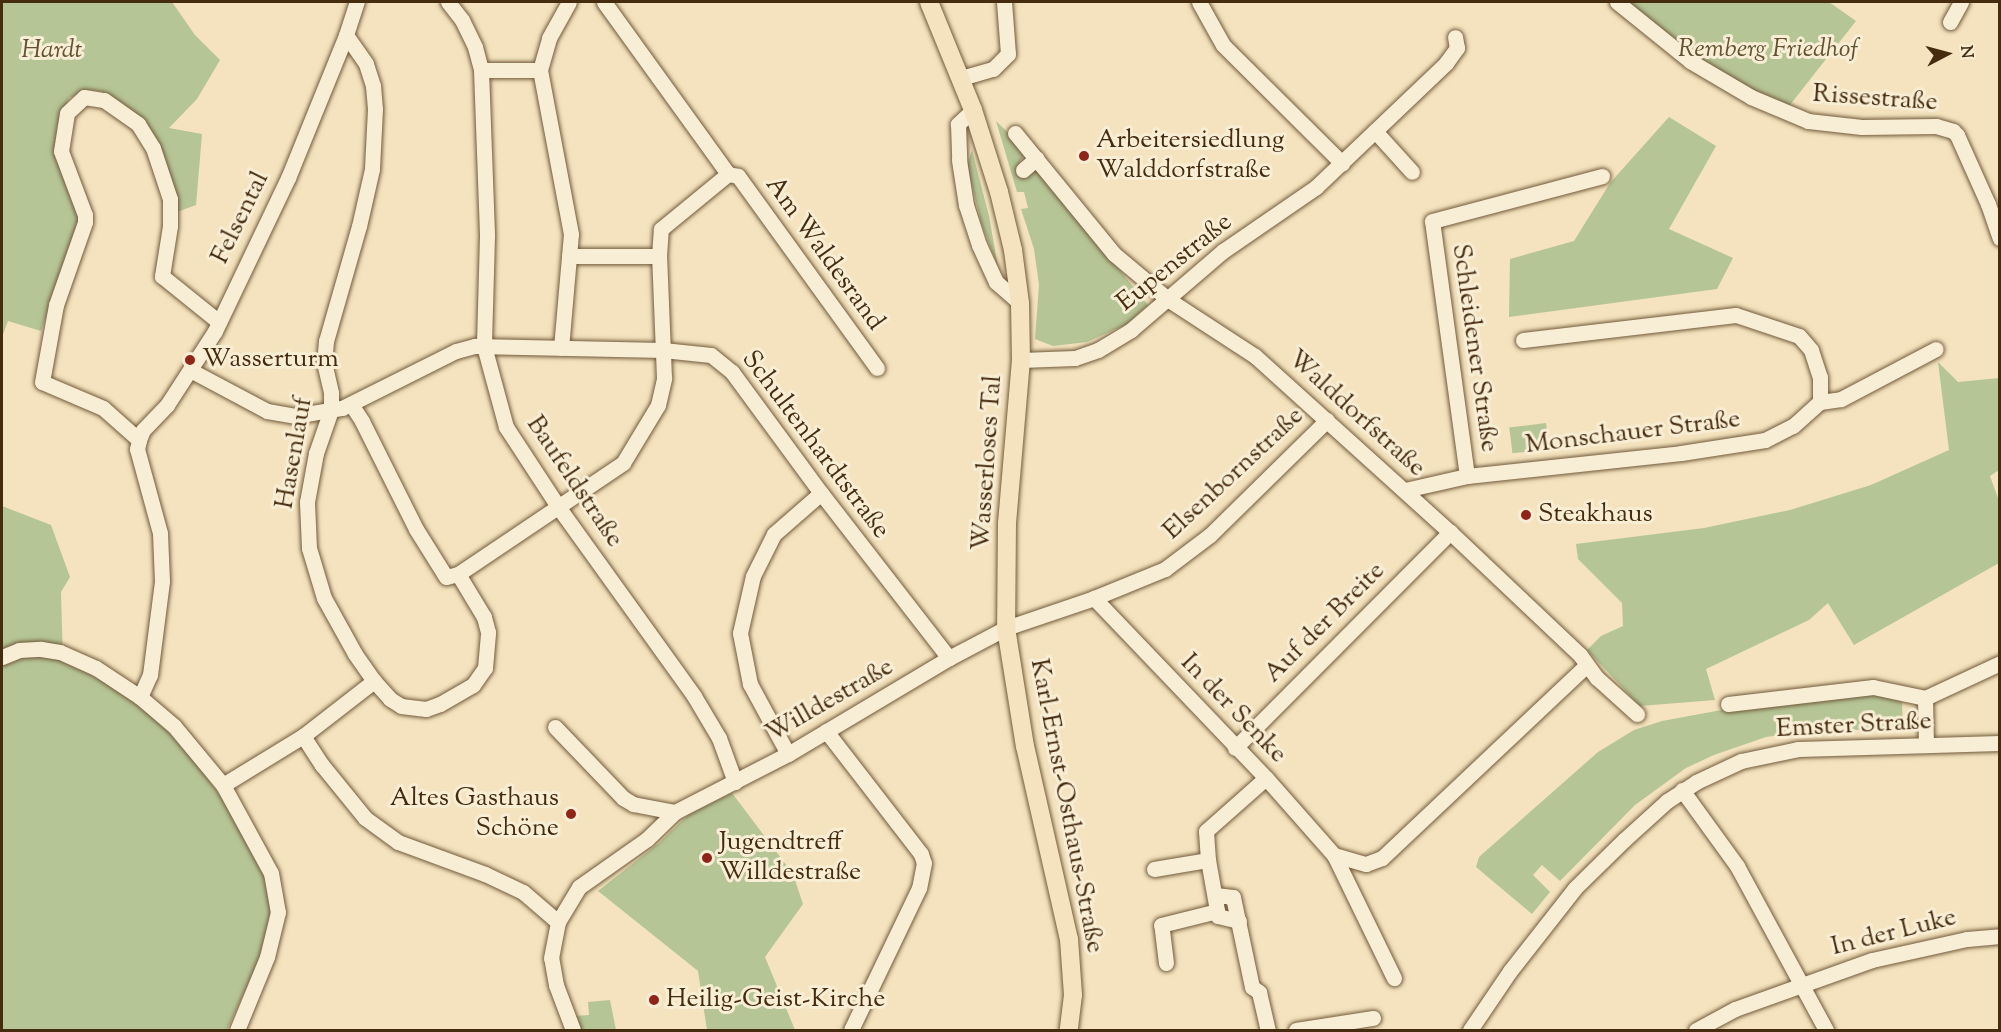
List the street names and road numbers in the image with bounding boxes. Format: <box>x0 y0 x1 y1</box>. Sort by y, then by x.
street label: Rissestraße <box>1811 79 1939 119</box>
street label: Felsental <box>205 167 277 269</box>
street label: Am Waldesrand <box>758 171 890 337</box>
street label: Eupenstraße <box>1111 207 1239 319</box>
street label: Schleidener Straße <box>1444 242 1504 454</box>
street label: Walddorfstraße <box>1281 344 1431 484</box>
street label: Schultenhardtstraße <box>734 345 896 545</box>
street label: Wasserloses Tal <box>966 374 1010 552</box>
street label: Hasenlauf <box>270 395 320 511</box>
street label: Elsenbornstraße <box>1157 401 1311 547</box>
street label: Monschauer Straße <box>1524 404 1742 462</box>
street label: Baufeldstraße <box>519 410 629 554</box>
street label: Auf der Breite <box>1258 556 1392 690</box>
street label: In der Senke <box>1173 648 1293 770</box>
street label: Willdestraße <box>761 652 899 750</box>
street label: Karl-Ernst-Osthaus-Straße <box>1022 656 1110 956</box>
street label: Emster Straße <box>1775 706 1933 746</box>
street label: In der Luke <box>1828 902 1960 964</box>

